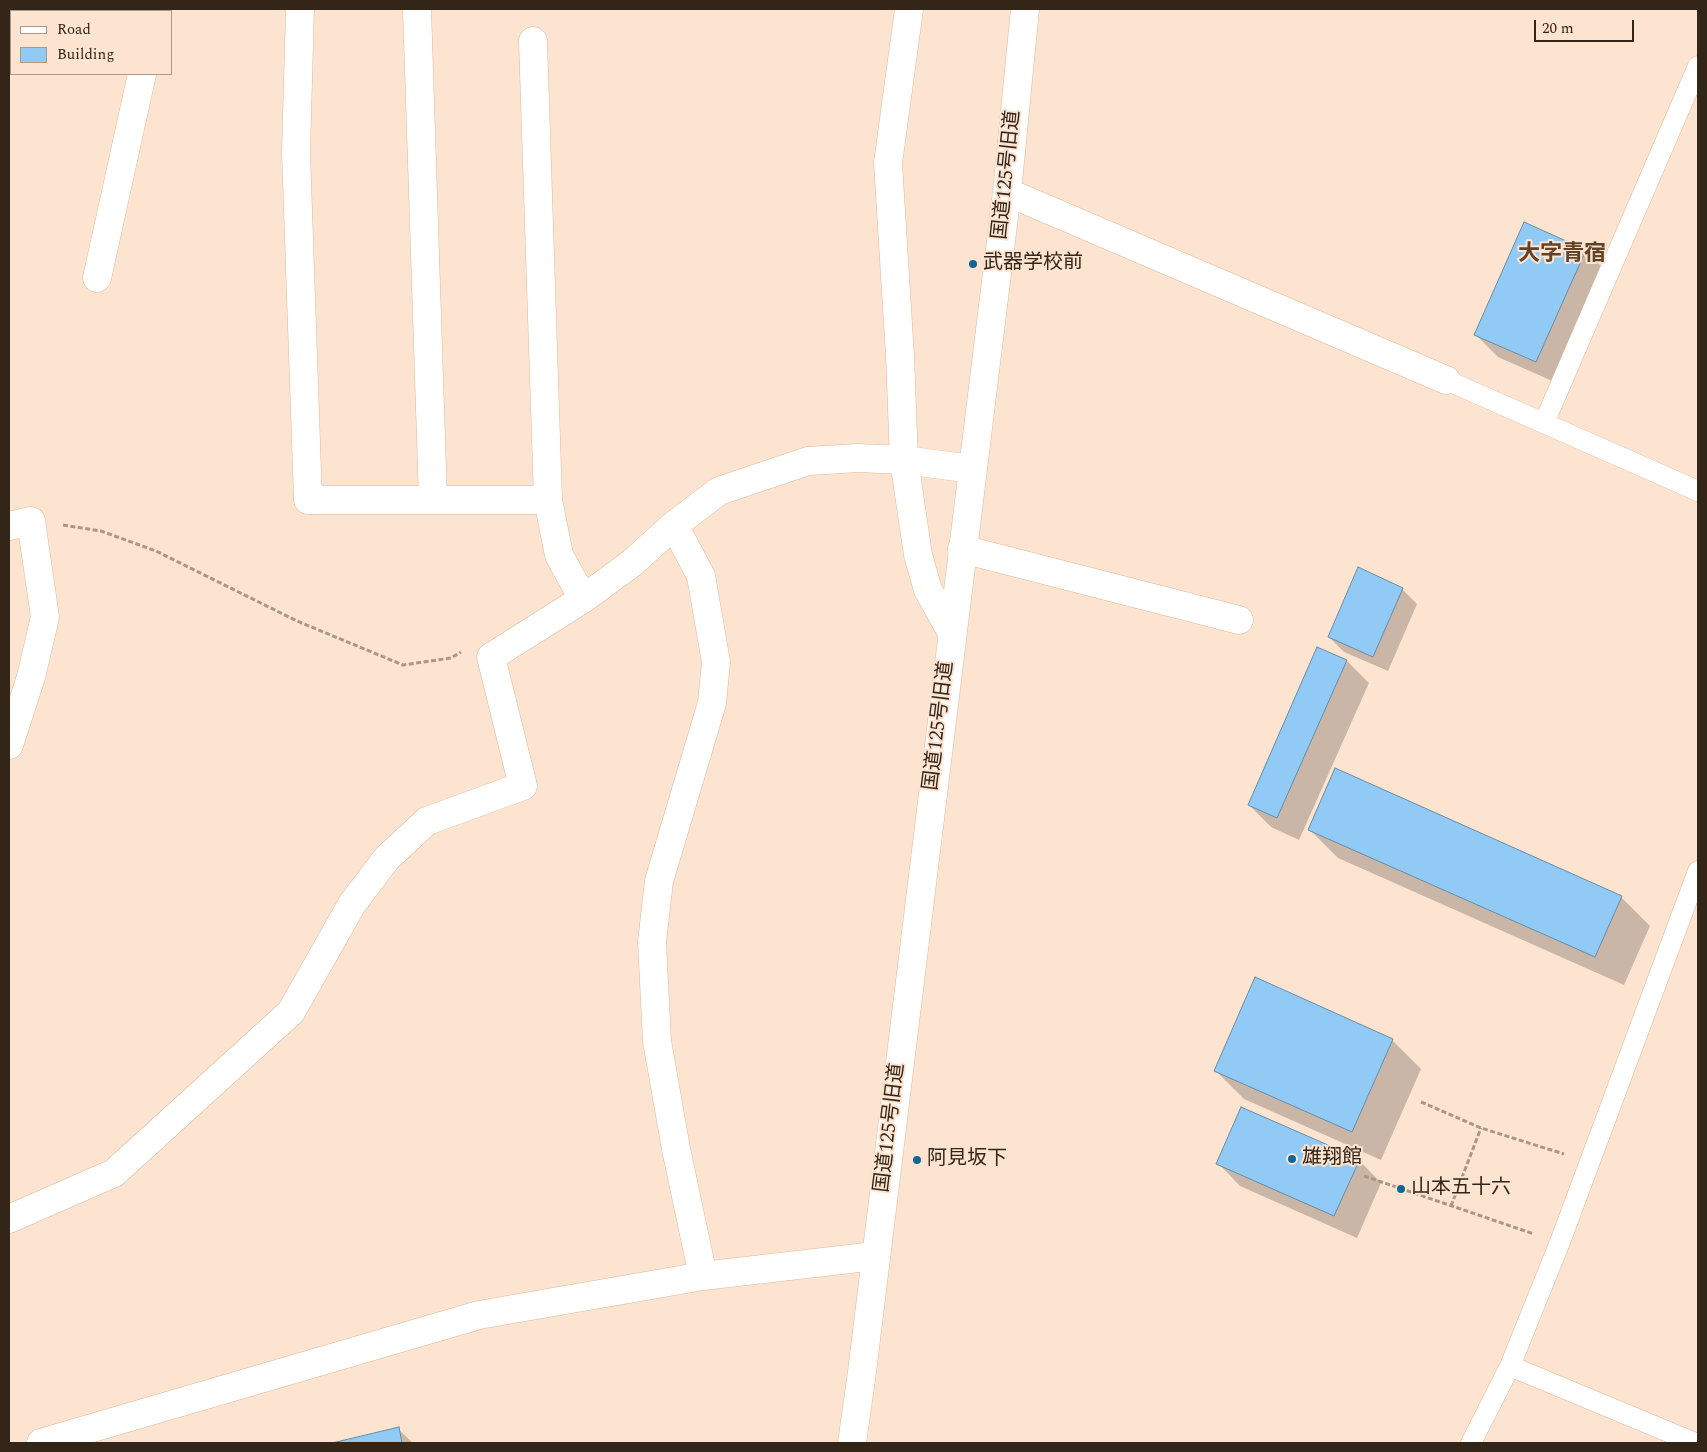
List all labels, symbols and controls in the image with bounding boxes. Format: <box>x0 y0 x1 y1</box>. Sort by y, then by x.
legend <box>10 10 172 75</box>
scale bar <box>1537 10 1637 42</box>
text: 20 m <box>1542 17 1574 40</box>
text: Road <box>57 18 91 41</box>
text: Building <box>57 43 114 66</box>
street label: 国道125号旧道 <box>989 109 1027 241</box>
district label: 大字青宿 <box>1518 243 1606 269</box>
place label: 武器学校前 <box>983 252 1083 276</box>
marker: 武器学校前 <box>967 258 979 270</box>
street label: 国道125号旧道 <box>920 660 960 792</box>
street label: 国道125号旧道 <box>871 1062 911 1194</box>
place label: 雄翔館 <box>1302 1147 1362 1171</box>
place label: 阿見坂下 <box>927 1148 1007 1172</box>
marker: 雄翔館 <box>1286 1153 1298 1165</box>
marker: 阿見坂下 <box>911 1154 923 1166</box>
place label: 山本五十六 <box>1411 1177 1511 1201</box>
marker: 山本五十六 <box>1395 1183 1407 1195</box>

